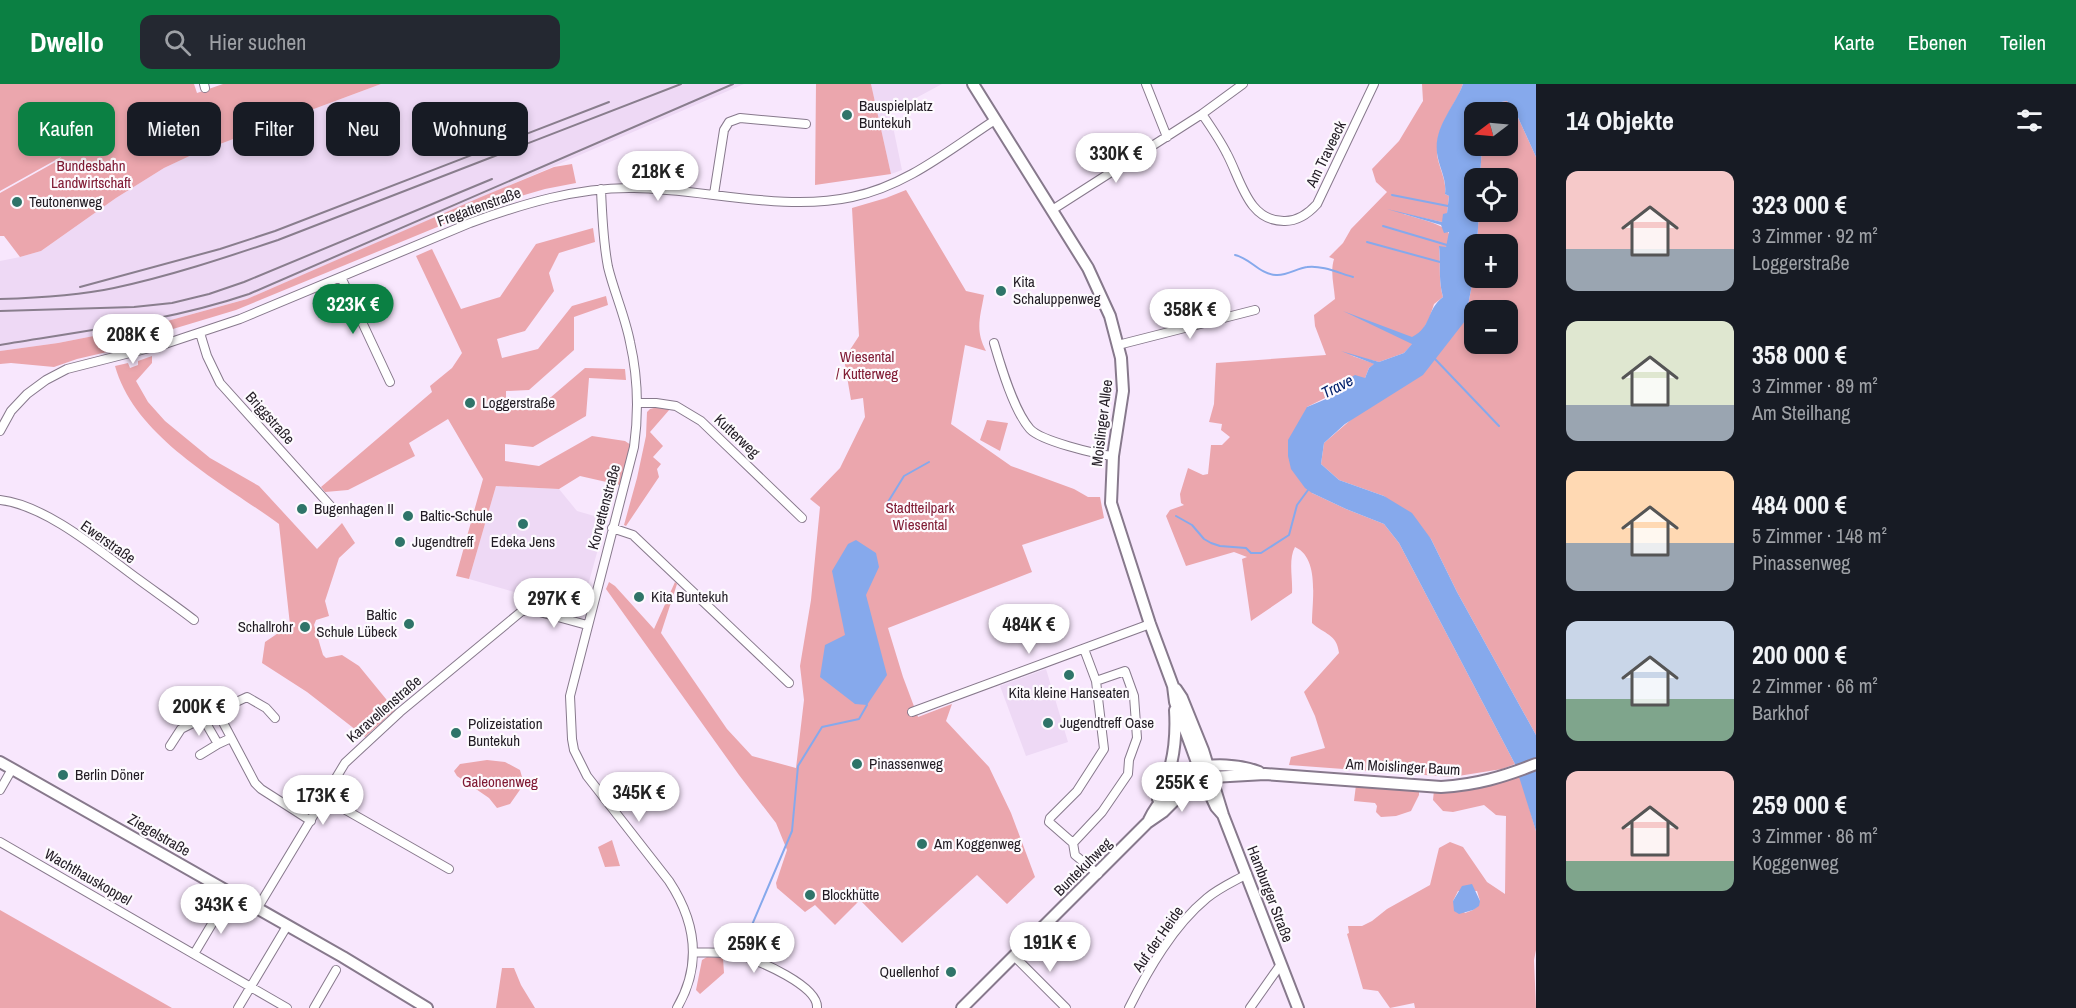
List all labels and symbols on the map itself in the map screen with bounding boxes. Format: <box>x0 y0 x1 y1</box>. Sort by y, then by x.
place label: Bauspielplatz Buntekuh <box>859 95 933 133</box>
north arrow <box>1464 102 1518 156</box>
marker: Bauspielplatz Buntekuh <box>840 108 854 122</box>
street label: Am Traveeck <box>1300 116 1351 192</box>
pin: 330K € <box>1067 133 1165 184</box>
pin: 218K € <box>609 151 707 202</box>
park label: Bundesbahn Landwirtschaft <box>51 155 132 193</box>
street label: Fregattenstraße <box>434 182 524 231</box>
place label: Teutonenweg <box>29 191 102 212</box>
marker: Teutonenweg <box>10 195 24 209</box>
place label: Kita Schaluppenweg <box>1013 271 1101 309</box>
pin: 323K € <box>304 284 402 335</box>
marker: Kita Schaluppenweg <box>994 284 1008 298</box>
pin: 358K € <box>1141 289 1239 340</box>
pin: 208K € <box>84 314 182 365</box>
park label: Wiesental / Kutterweg <box>836 346 898 384</box>
water label: Trave <box>1317 369 1357 403</box>
street label: Moislinger Allee <box>1086 378 1117 468</box>
street label: Briggstraße <box>241 387 300 449</box>
place label: Loggerstraße <box>482 392 555 413</box>
marker: Loggerstraße <box>463 396 477 410</box>
street label: Kutterweg <box>710 409 765 462</box>
street label: Korvettenstraße <box>582 462 625 552</box>
park label: Stadtteilpark Wiesental <box>885 497 955 535</box>
place label: Bugenhagen II <box>314 498 394 519</box>
marker: Bugenhagen II <box>295 502 309 516</box>
place label: Baltic-Schule <box>420 505 493 526</box>
marker: Baltic-Schule <box>401 509 415 523</box>
street label: Ewerstraße <box>77 515 140 568</box>
marker: Edeka Jens <box>516 517 530 531</box>
place label: Jugendtreff <box>412 531 474 552</box>
place label: Edeka Jens <box>491 531 555 552</box>
marker: Jugendtreff <box>393 535 407 549</box>
pin: 297K € <box>505 578 603 629</box>
place label: Kita Buntekuh <box>651 586 728 607</box>
marker: Kita Buntekuh <box>632 590 646 604</box>
place label: Baltic Schule Lübeck <box>316 604 398 642</box>
pin: 484K € <box>980 604 1078 655</box>
place label: Schallrohr <box>238 616 293 637</box>
marker: Baltic Schule Lübeck <box>402 617 416 631</box>
marker: Schallrohr <box>298 620 312 634</box>
marker: Kita kleine Hanseaten <box>1062 668 1076 682</box>
street label: Karavellenstraße <box>342 670 426 747</box>
place label: Kita kleine Hanseaten <box>1008 682 1130 703</box>
pin: 200K € <box>150 686 248 737</box>
place label: Jugendtreff Oase <box>1060 712 1154 733</box>
place label: Polizeistation Buntekuh <box>468 713 543 751</box>
marker: Jugendtreff Oase <box>1041 716 1055 730</box>
marker: Polizeistation Buntekuh <box>449 726 463 740</box>
place label: Pinassenweg <box>869 753 943 774</box>
street label: Am Moislinger Baum <box>1344 753 1461 780</box>
marker: Pinassenweg <box>850 757 864 771</box>
pin: 255K € <box>1133 762 1231 813</box>
place label: Berlin Döner <box>75 764 144 785</box>
marker: Berlin Döner <box>56 768 70 782</box>
park label: Galeonenweg <box>462 771 538 792</box>
pin: 345K € <box>590 772 688 823</box>
pin: 173K € <box>274 775 372 826</box>
street label: Ziegelstraße <box>124 808 195 861</box>
place label: Am Koggenweg <box>933 833 1021 854</box>
street label: Buntekuhweg <box>1049 833 1117 900</box>
marker: Am Koggenweg <box>915 837 929 851</box>
street label: Wachthauskoppel <box>41 843 136 910</box>
street label: Hamburger Straße <box>1242 843 1299 945</box>
pin: 343K € <box>172 884 270 935</box>
place label: Blockhütte <box>822 884 880 905</box>
marker: Blockhütte <box>803 888 817 902</box>
street label: Auf der Heide <box>1127 901 1188 977</box>
pin: 191K € <box>1001 922 1099 973</box>
pin: 259K € <box>705 923 803 974</box>
place label: Quellenhof <box>880 961 940 982</box>
marker: Quellenhof <box>944 965 958 979</box>

